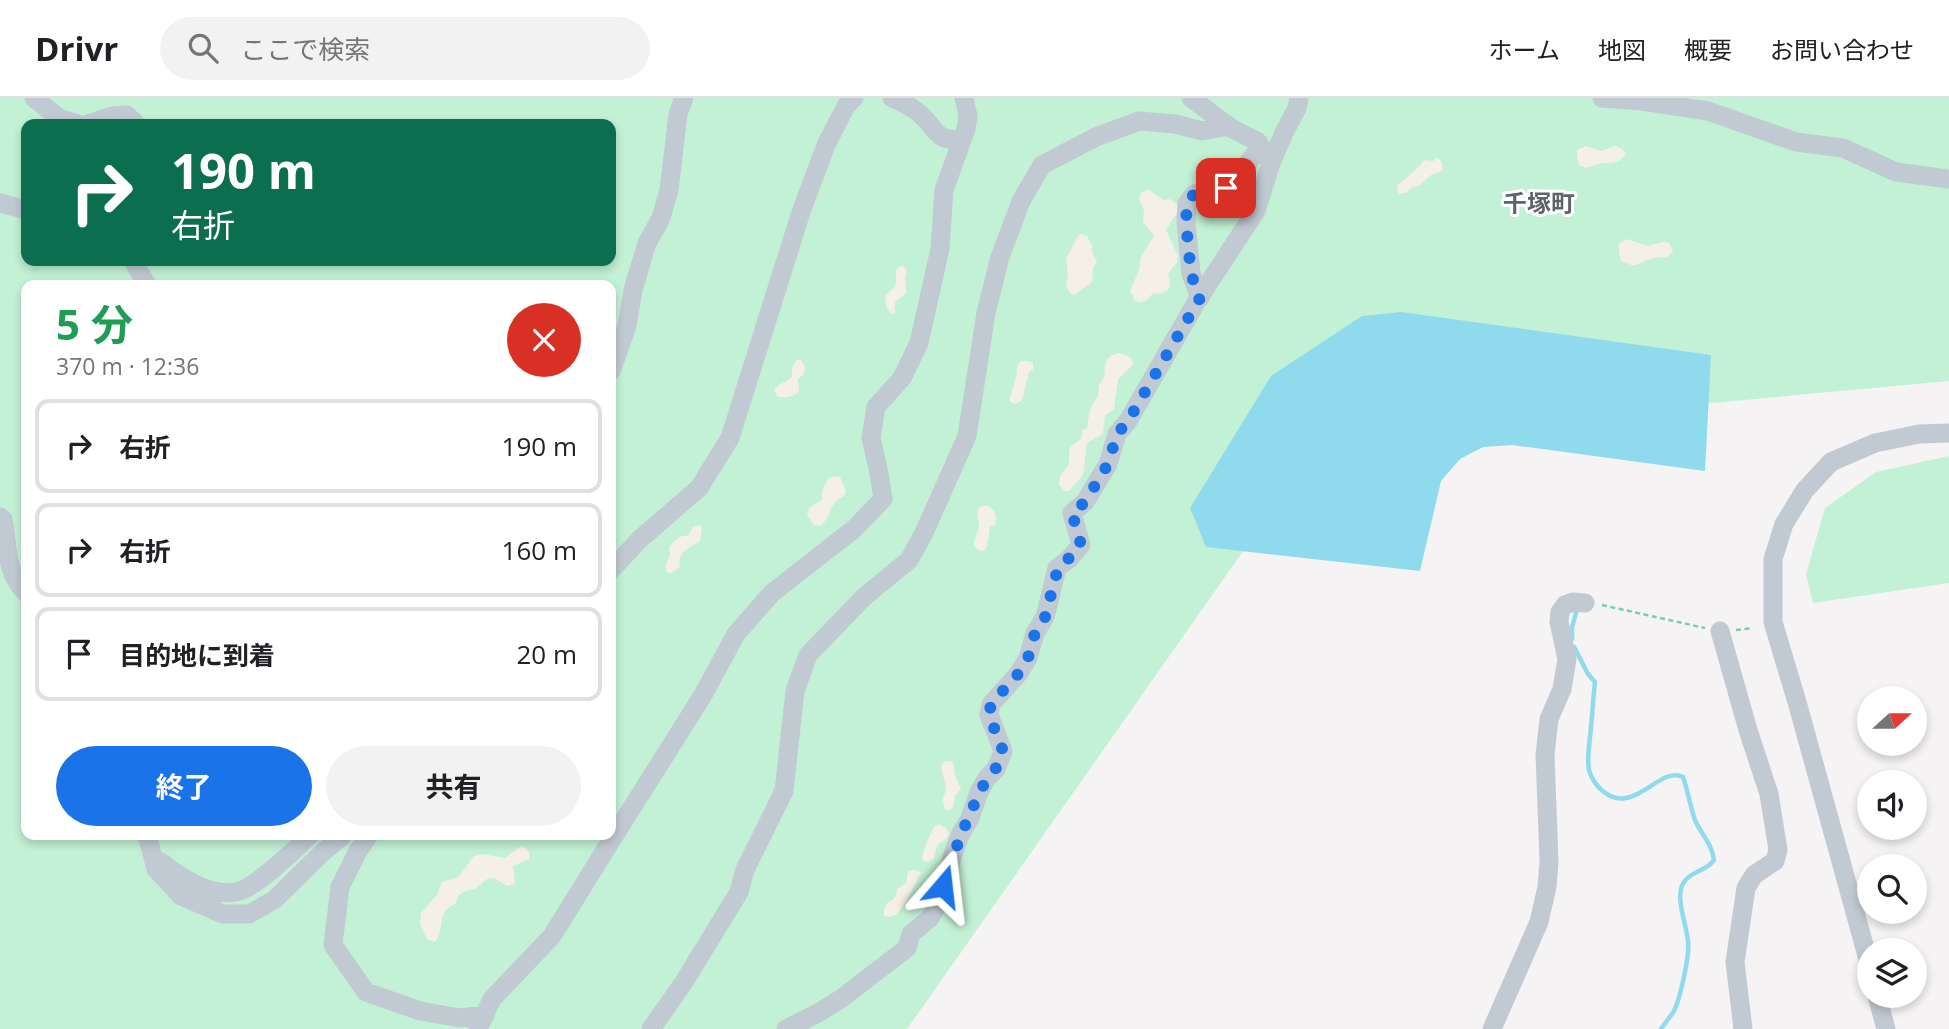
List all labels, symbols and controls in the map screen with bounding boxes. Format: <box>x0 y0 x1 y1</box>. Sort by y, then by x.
search box <box>160 17 650 80</box>
text: Drivr <box>35 26 118 71</box>
icon: search <box>184 29 222 67</box>
text: ここで検索 <box>240 31 370 67</box>
text: ホーム <box>1489 33 1560 66</box>
text: 地図 <box>1598 33 1646 66</box>
text: 概要 <box>1684 33 1732 66</box>
text: お問い合わせ <box>1770 33 1914 66</box>
text: 190 m <box>171 137 316 203</box>
icon: right <box>56 147 147 238</box>
pin <box>1196 158 1256 218</box>
icon: arrive <box>1207 169 1245 207</box>
district label: 千塚町 <box>1503 186 1575 219</box>
text: 右折 <box>171 203 235 246</box>
text: 5 分 <box>56 295 133 352</box>
button: close <box>507 303 581 377</box>
text: 370 m · 12:36 <box>56 350 199 382</box>
icon: right <box>60 427 98 465</box>
text: 190 m <box>502 428 577 464</box>
text: 右折 <box>119 429 171 465</box>
icon: right <box>60 531 98 569</box>
text: 160 m <box>502 532 577 568</box>
text: 右折 <box>119 533 171 569</box>
icon: arrive <box>60 635 98 673</box>
text: 20 m <box>516 636 577 672</box>
text: 目的地に到着 <box>119 637 275 673</box>
north arrow <box>1857 686 1927 756</box>
map controls <box>1857 686 1927 1008</box>
button: 終了 <box>56 746 312 826</box>
button: 共有 <box>326 746 581 826</box>
button: sound <box>1857 770 1927 840</box>
position arrow <box>906 849 980 923</box>
button: search <box>1857 854 1927 924</box>
button: layers <box>1857 938 1927 1008</box>

